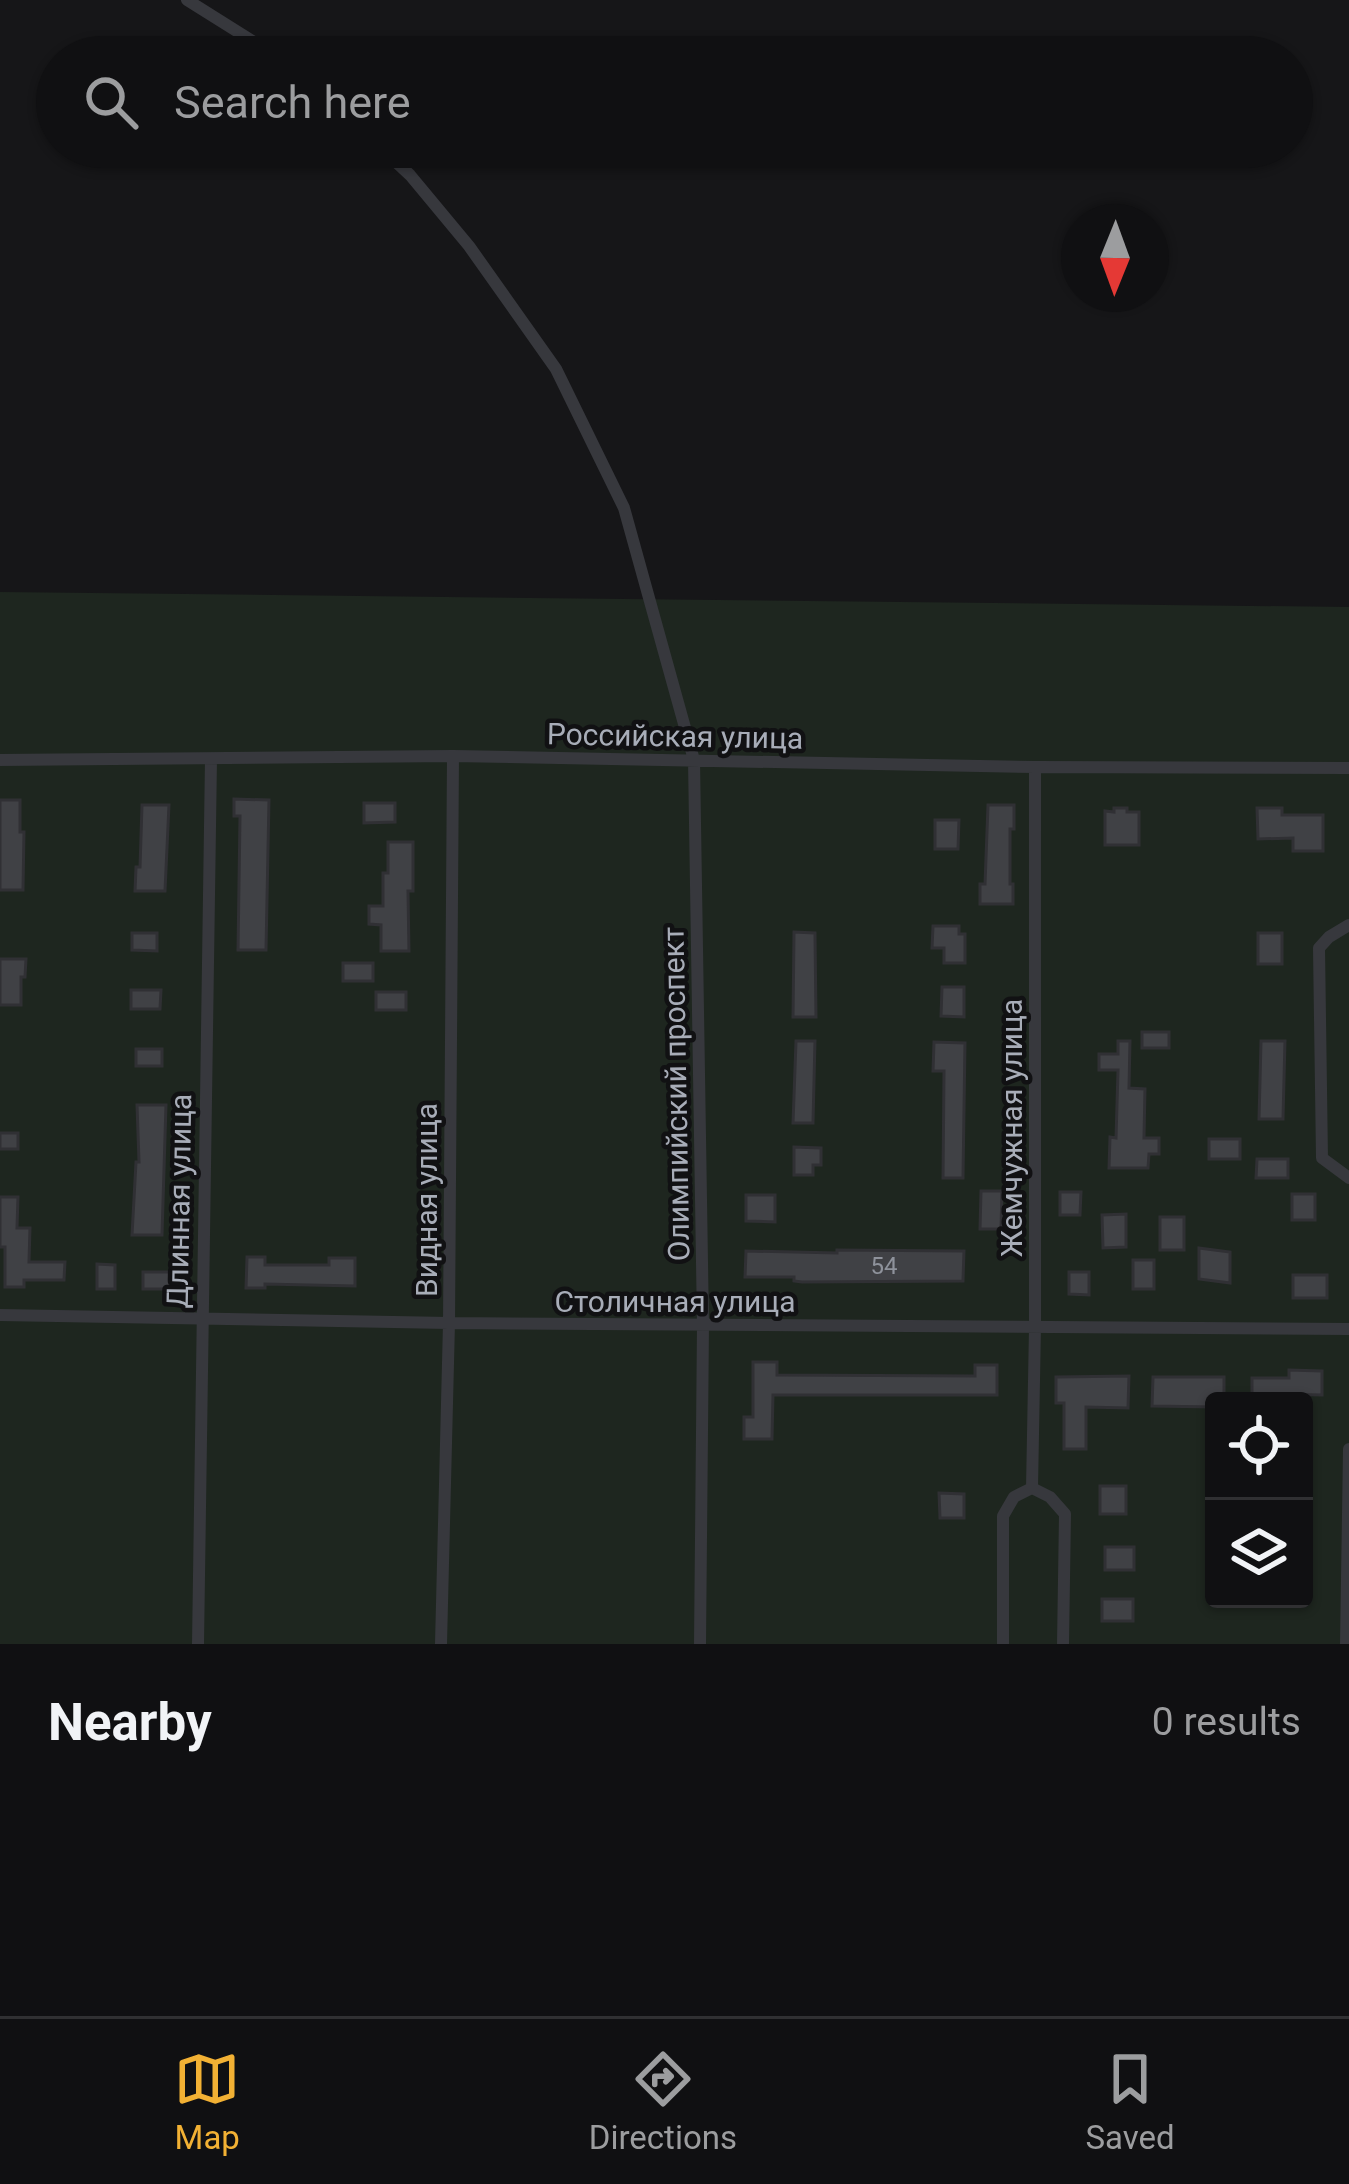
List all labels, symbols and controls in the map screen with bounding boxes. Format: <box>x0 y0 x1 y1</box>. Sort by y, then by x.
search box <box>36 36 1313 168</box>
icon: search <box>78 69 144 135</box>
text: Search here <box>174 76 411 129</box>
north arrow <box>1061 204 1169 312</box>
street label: Российская улица <box>547 716 803 756</box>
street label: Олимпийский проспект <box>656 927 696 1261</box>
street label: Жемчужная улица <box>994 999 1029 1257</box>
street label: Длинная улица <box>160 1093 198 1309</box>
street label: Видная улица <box>409 1103 444 1297</box>
house number: 54 <box>871 1252 897 1280</box>
street label: Столичная улица <box>554 1284 796 1319</box>
map controls <box>1205 1392 1313 1608</box>
button: locate <box>1205 1392 1313 1500</box>
button: layers <box>1205 1500 1313 1608</box>
text: Nearby <box>48 1693 212 1752</box>
text: 0 results <box>1152 1699 1301 1745</box>
tab: Map <box>174 2046 240 2157</box>
tab: Directions <box>589 2046 737 2157</box>
tab: Saved <box>1086 2046 1175 2157</box>

